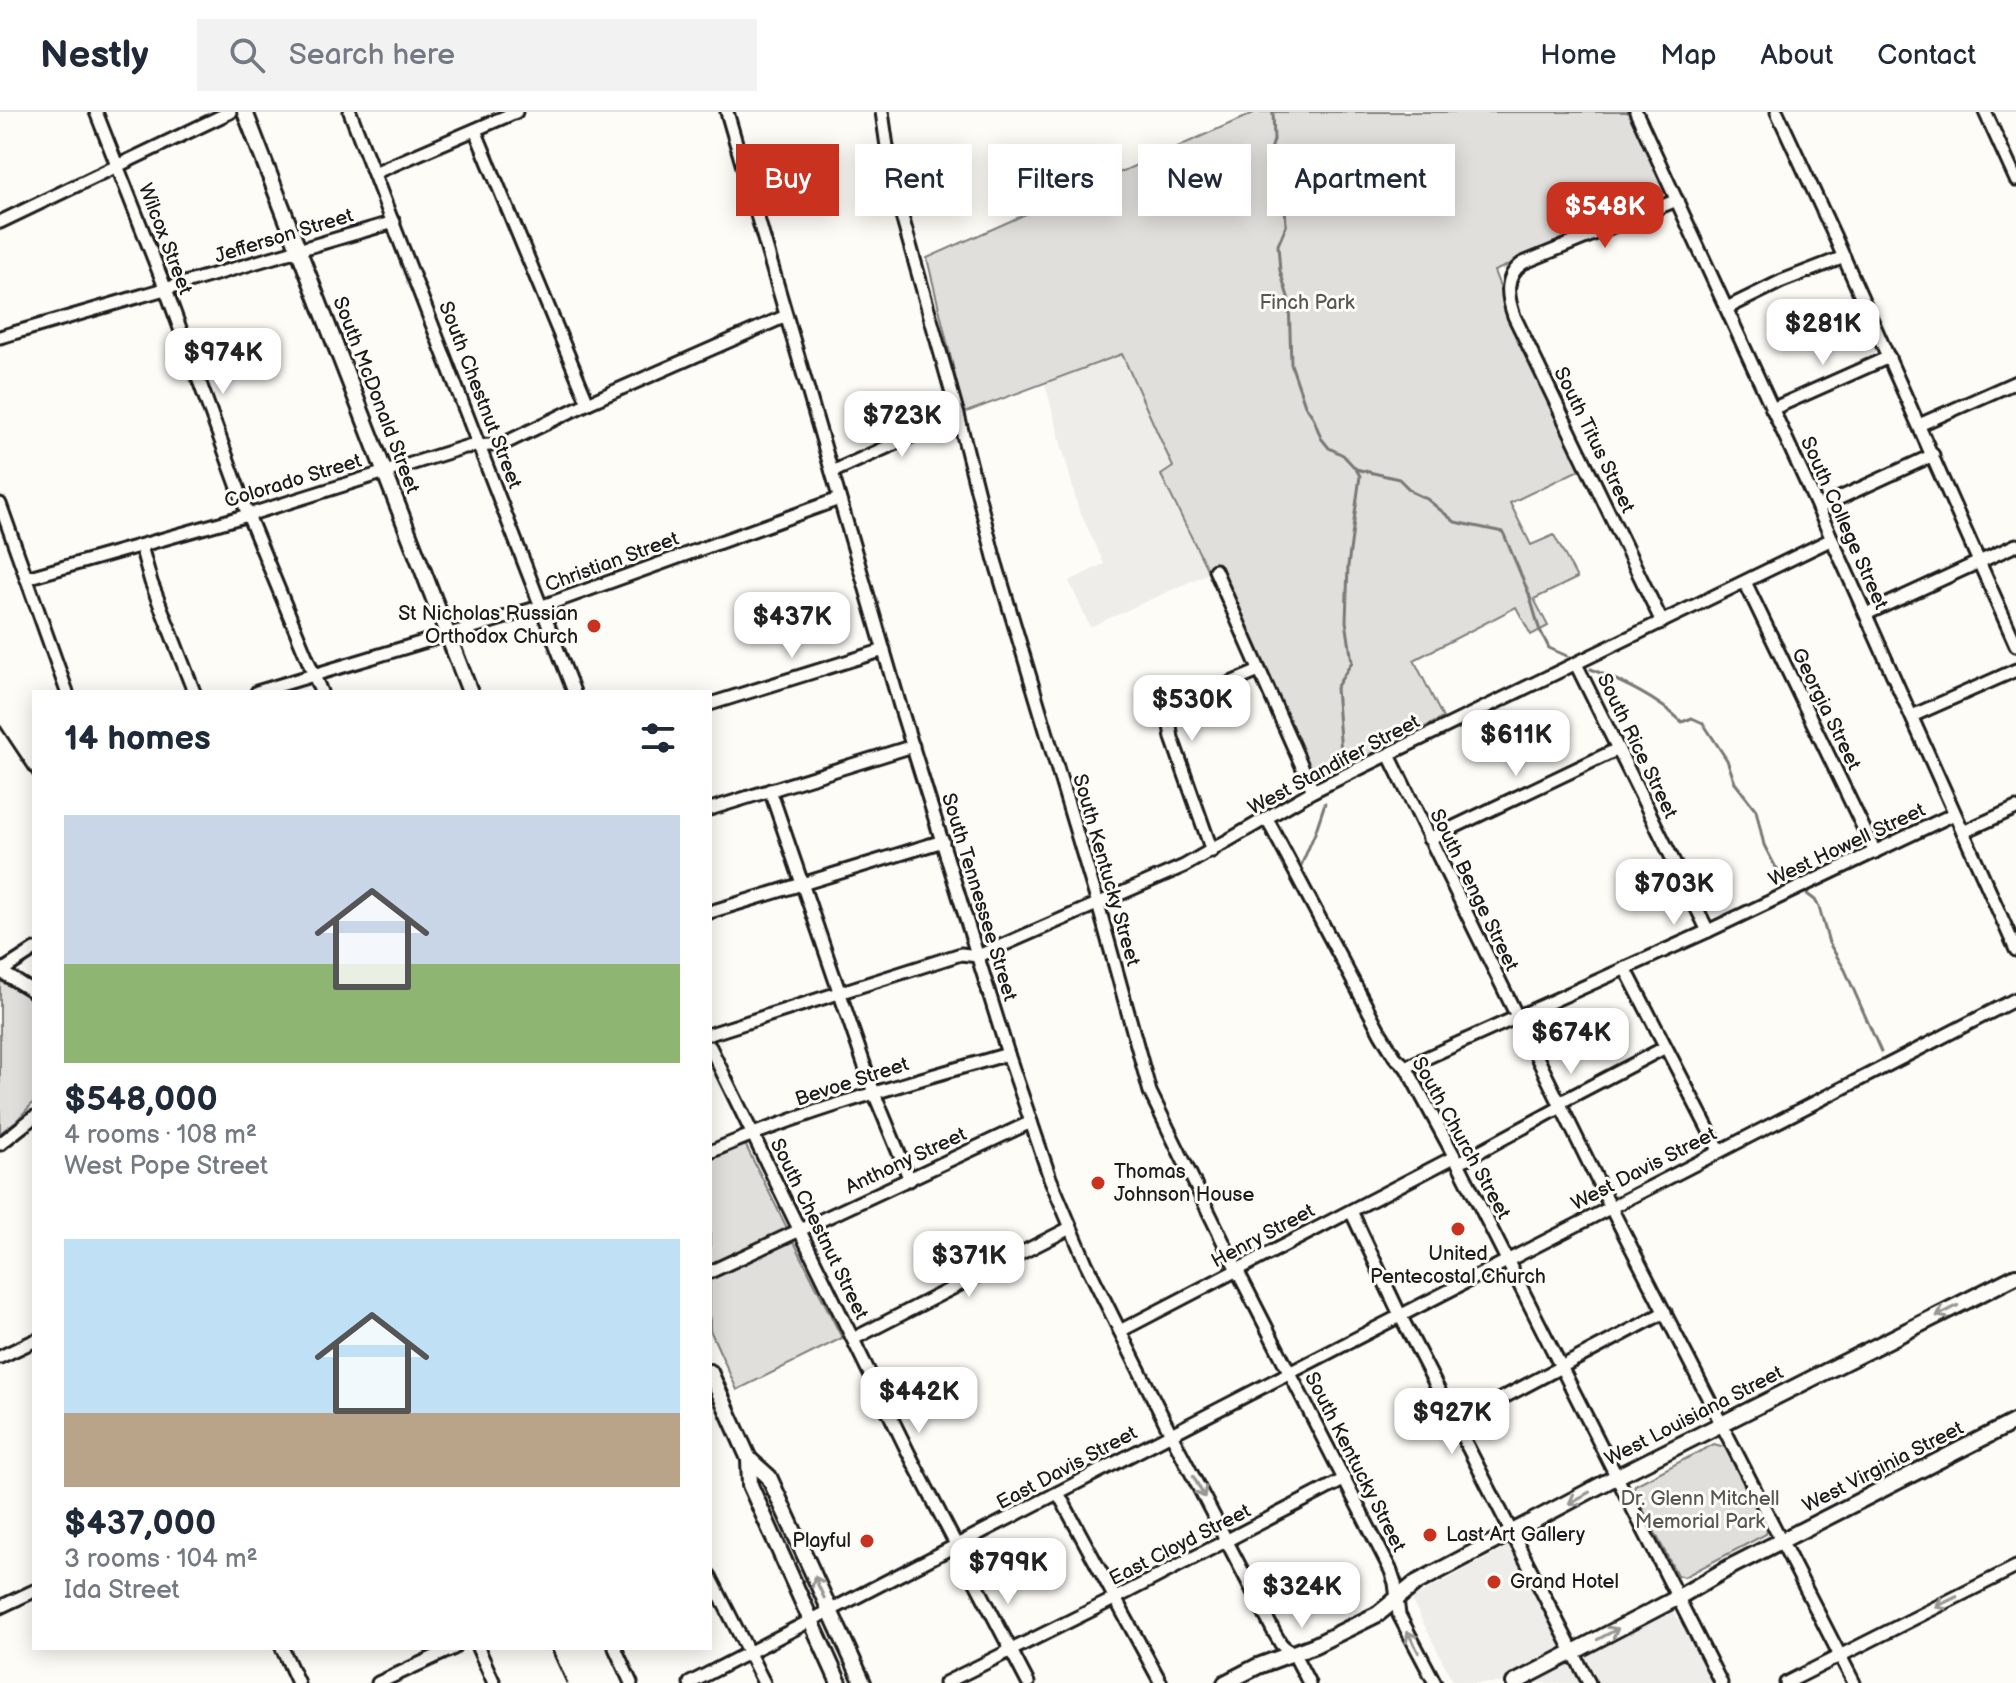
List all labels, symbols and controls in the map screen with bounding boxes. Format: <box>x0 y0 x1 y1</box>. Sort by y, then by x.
search box <box>197 19 757 91</box>
text: Nestly <box>40 33 149 78</box>
icon: search <box>225 33 269 77</box>
text: Search here <box>289 37 455 73</box>
text: Home <box>1540 39 1616 72</box>
text: Map <box>1660 39 1717 72</box>
text: About <box>1761 39 1833 72</box>
text: Contact <box>1877 39 1976 72</box>
chip: Buy <box>736 144 839 216</box>
chip: Rent <box>855 144 972 216</box>
chip: Filters <box>988 144 1122 216</box>
chip: New <box>1138 144 1251 216</box>
chip: Apartment <box>1267 144 1455 216</box>
street label: Wilcox Street <box>133 180 197 298</box>
pin: $548K <box>1549 182 1661 250</box>
text: $548K <box>1565 192 1645 223</box>
street label: Jefferson Street <box>212 204 356 268</box>
park label: Finch Park <box>1259 291 1355 315</box>
street label: South McDonald Street <box>327 293 425 497</box>
street label: South Chestnut Street <box>433 298 527 492</box>
pin: $281K <box>1767 299 1879 367</box>
text: $281K <box>1785 309 1861 340</box>
pin: $974K <box>167 328 279 396</box>
text: $974K <box>183 338 263 369</box>
street label: South Titus Street <box>1548 363 1640 517</box>
pin: $723K <box>846 391 958 459</box>
text: $723K <box>862 401 942 432</box>
street label: South College Street <box>1795 433 1893 613</box>
street label: Colorado Street <box>222 449 364 513</box>
street label: Christian Street <box>542 527 682 597</box>
pin: $437K <box>736 592 848 660</box>
place label: St Nicholas Russian Orthodox Church <box>398 602 578 649</box>
text: $437K <box>752 602 832 633</box>
marker: St Nicholas Russian Orthodox Church <box>585 617 603 635</box>
street label: Georgia Street <box>1786 644 1866 774</box>
street label: South Rice Street <box>1592 670 1682 822</box>
pin: $530K <box>1136 675 1248 743</box>
text: $530K <box>1151 685 1233 716</box>
street label: West Standifer Street <box>1244 710 1424 820</box>
pin: $611K <box>1460 710 1572 778</box>
icon: filters <box>636 716 680 760</box>
text: 14 homes <box>64 718 211 759</box>
text: $611K <box>1480 720 1552 751</box>
street label: South Kentucky Street <box>1067 771 1145 969</box>
street label: South Tennessee Street <box>936 790 1022 1004</box>
street label: West Howell Street <box>1765 798 1929 892</box>
street label: South Benge Street <box>1424 805 1524 975</box>
pin: $703K <box>1618 859 1730 927</box>
icon: home <box>300 867 444 1011</box>
text: $703K <box>1634 869 1714 900</box>
pin: $674K <box>1515 1008 1627 1076</box>
text: $674K <box>1531 1018 1611 1049</box>
street label: Bevoe Street <box>792 1052 912 1112</box>
street label: South Church Street <box>1406 1053 1516 1223</box>
text: $548,000 <box>64 1079 218 1120</box>
text: 4 rooms · 108 m² <box>64 1120 257 1151</box>
street label: Anthony Street <box>842 1122 970 1200</box>
street label: West Davis Street <box>1567 1122 1721 1216</box>
street label: South Chestnut Street <box>765 1135 873 1323</box>
text: West Pope Street <box>64 1151 268 1182</box>
place label: Thomas Johnson House <box>1114 1160 1254 1207</box>
marker: Thomas Johnson House <box>1089 1174 1107 1192</box>
street label: Henry Street <box>1207 1199 1319 1273</box>
marker: United Pentecostal Church <box>1449 1220 1467 1238</box>
pin: $371K <box>913 1231 1025 1299</box>
text: $371K <box>931 1241 1007 1272</box>
place label: United Pentecostal Church <box>1370 1242 1546 1289</box>
icon: home <box>300 1291 444 1435</box>
one-way arrow <box>1935 1304 1959 1320</box>
street label: West Louisiana Street <box>1601 1361 1787 1471</box>
pin: $442K <box>863 1367 975 1435</box>
street label: South Kentucky Street <box>1299 1368 1411 1556</box>
text: $442K <box>878 1377 960 1408</box>
pin: $927K <box>1396 1388 1508 1456</box>
text: $927K <box>1412 1398 1492 1429</box>
street label: West Virginia Street <box>1799 1416 1967 1518</box>
street label: East Davis Street <box>993 1421 1141 1515</box>
one-way arrow <box>1192 1475 1208 1499</box>
park label: Dr. Glenn Mitchell Memorial Park <box>1620 1487 1780 1534</box>
one-way arrow <box>1567 1490 1591 1506</box>
street label: East Cloyd Street <box>1105 1499 1255 1591</box>
text: $437,000 <box>64 1503 216 1544</box>
place label: Last Art Gallery <box>1446 1523 1585 1547</box>
marker: Last Art Gallery <box>1421 1526 1439 1544</box>
place label: Playful <box>792 1529 851 1553</box>
marker: Playful <box>858 1532 876 1550</box>
pin: $799K <box>952 1538 1064 1606</box>
text: 3 rooms · 104 m² <box>64 1544 258 1575</box>
text: $799K <box>968 1548 1048 1579</box>
pin: $324K <box>1246 1562 1358 1630</box>
place label: Grand Hotel <box>1510 1570 1619 1594</box>
text: $324K <box>1262 1572 1342 1603</box>
marker: Grand Hotel <box>1485 1573 1503 1591</box>
text: Ida Street <box>64 1575 180 1606</box>
one-way arrow <box>811 1575 826 1599</box>
one-way arrow <box>1935 1595 1959 1610</box>
one-way arrow <box>1595 1626 1619 1642</box>
one-way arrow <box>1405 1631 1421 1655</box>

